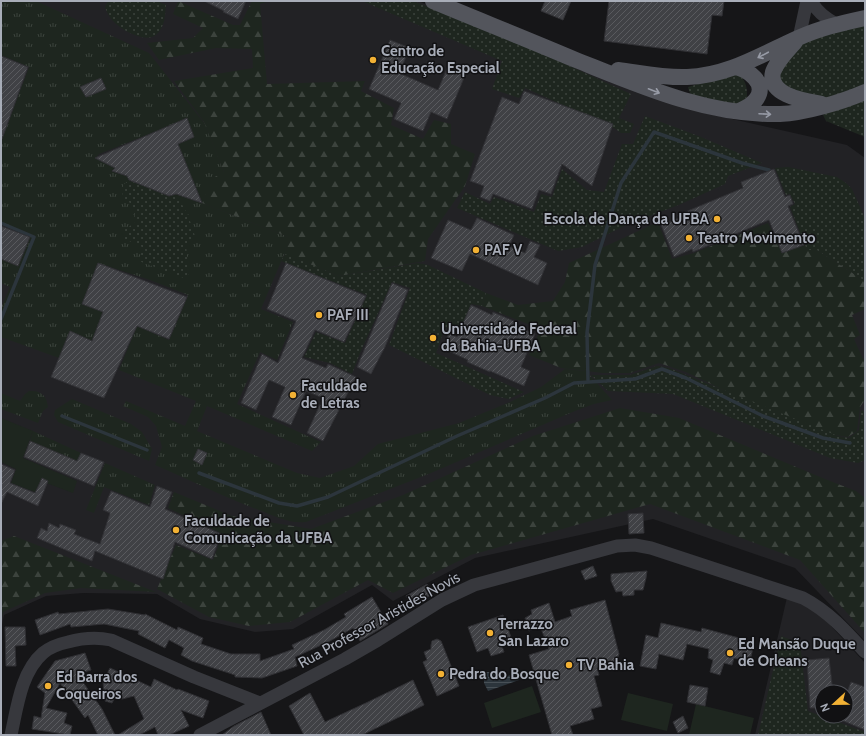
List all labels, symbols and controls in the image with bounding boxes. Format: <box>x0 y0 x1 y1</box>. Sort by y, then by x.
place label: Centro de Educação Especial <box>381 42 500 77</box>
one-way arrow <box>757 52 769 59</box>
marker: Centro de Educação Especial <box>368 55 378 65</box>
one-way arrow <box>647 87 659 95</box>
one-way arrow <box>758 110 771 117</box>
place label: Escola de Dança da UFBA <box>543 210 710 228</box>
marker: Escola de Dança da UFBA <box>712 214 722 224</box>
place label: Teatro Movimento <box>697 229 816 247</box>
marker: Teatro Movimento <box>684 233 694 243</box>
place label: PAF V <box>484 241 523 259</box>
marker: PAF V <box>471 245 481 255</box>
place label: PAF III <box>327 306 369 324</box>
marker: PAF III <box>314 310 324 320</box>
place label: Universidade Federal da Bahia-UFBA <box>441 320 577 355</box>
marker: Universidade Federal da Bahia-UFBA <box>428 333 438 343</box>
place label: Faculdade de Letras <box>301 377 367 412</box>
marker: Faculdade de Letras <box>288 390 298 400</box>
place label: Faculdade de Comunicação da UFBA <box>184 512 333 547</box>
marker: Faculdade de Comunicação da UFBA <box>171 525 181 535</box>
street label: Rua Professor Aristides Novis <box>295 568 463 672</box>
place label: Terrazzo San Lazaro <box>498 615 569 650</box>
marker: Terrazzo San Lazaro <box>485 628 495 638</box>
place label: Ed Mansão Duque de Orleans <box>738 635 856 670</box>
marker: Ed Mansão Duque de Orleans <box>725 648 735 658</box>
place label: TV Bahia <box>577 656 635 674</box>
marker: TV Bahia <box>564 660 574 670</box>
place label: Pedra do Bosque <box>449 665 559 683</box>
place label: Ed Barra dos Coqueiros <box>56 668 137 703</box>
marker: Pedra do Bosque <box>436 669 446 679</box>
marker: Ed Barra dos Coqueiros <box>43 681 53 691</box>
north arrow <box>814 684 854 724</box>
text: N <box>817 702 833 714</box>

